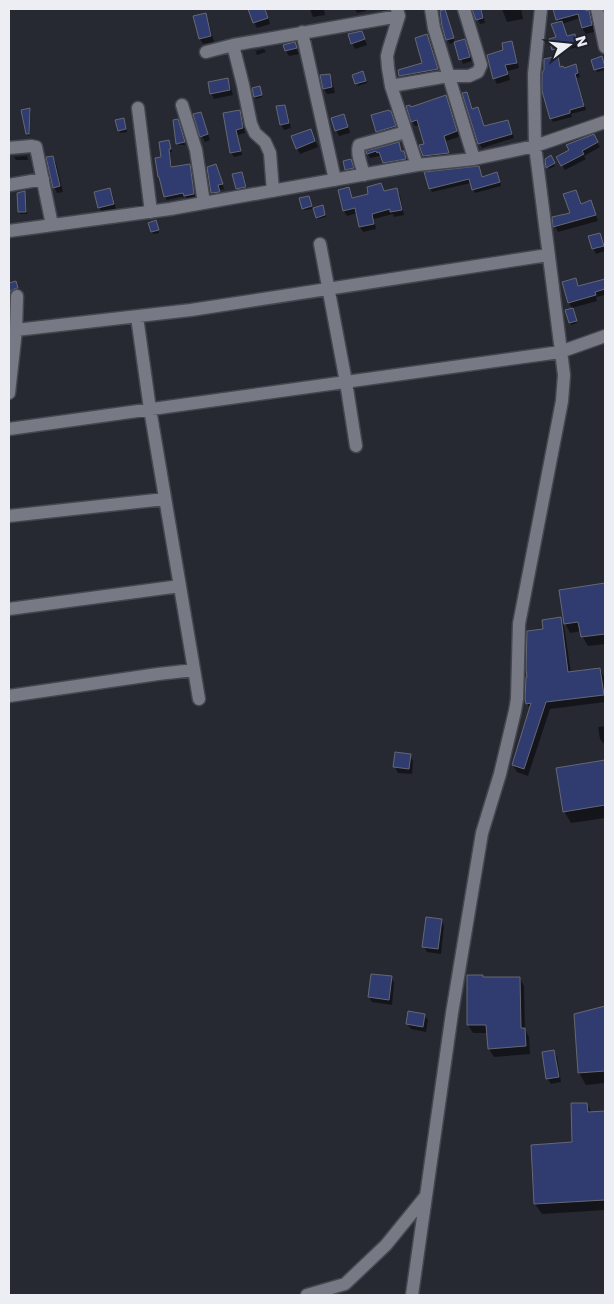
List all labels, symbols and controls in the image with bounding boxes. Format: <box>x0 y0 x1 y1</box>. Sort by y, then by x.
north arrow <box>544 20 594 70</box>
text: N <box>570 34 593 49</box>

